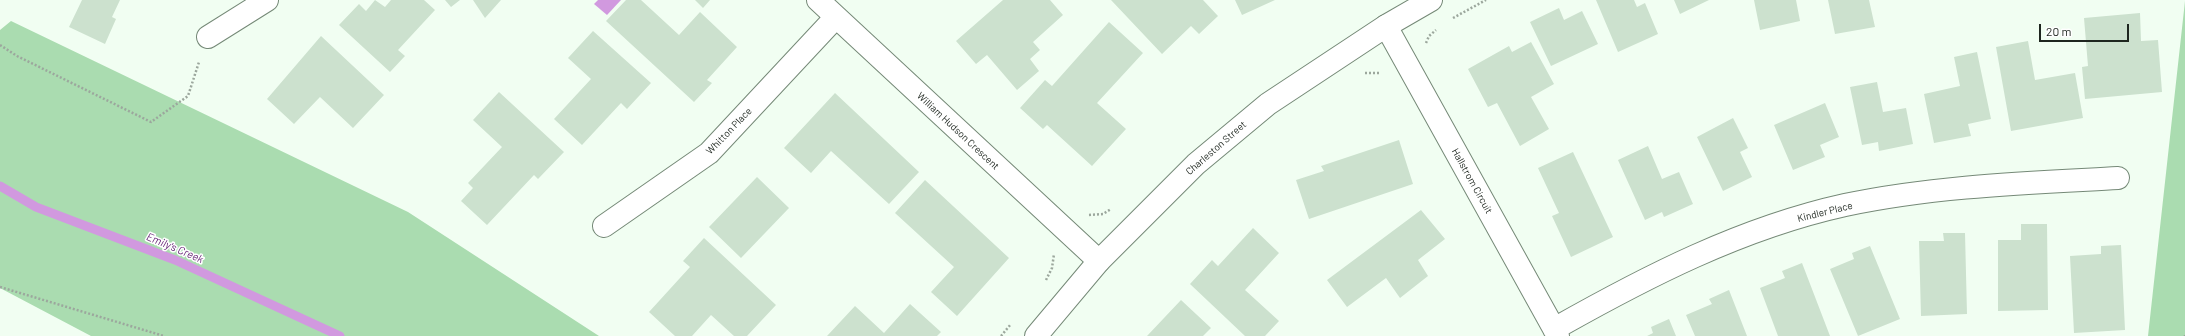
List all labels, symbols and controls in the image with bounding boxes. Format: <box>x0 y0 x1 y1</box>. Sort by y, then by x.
scale bar <box>2041 16 2131 42</box>
text: 20 m <box>2046 24 2072 38</box>
street label: William Hudson Crescent <box>914 90 1002 172</box>
street label: Whitton Place <box>704 105 754 157</box>
street label: Charleston Street <box>1183 118 1249 178</box>
street label: Hallstrom Circuit <box>1449 146 1495 216</box>
street label: Kindler Place <box>1796 199 1854 225</box>
water label: Emily's Creek <box>144 230 206 266</box>

